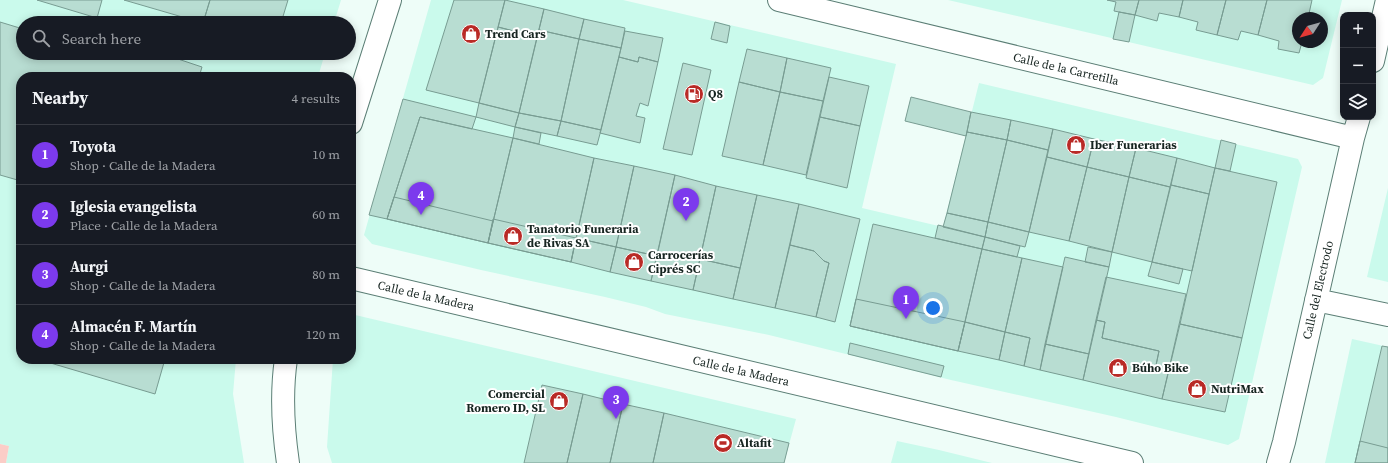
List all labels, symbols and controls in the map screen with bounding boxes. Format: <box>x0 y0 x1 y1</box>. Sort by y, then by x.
north arrow <box>1292 12 1328 48</box>
map controls <box>1340 12 1376 120</box>
button: + <box>1340 12 1376 48</box>
search box <box>16 16 356 60</box>
shop icon: Trend Cars <box>460 23 482 45</box>
place label: Trend Cars <box>485 26 546 42</box>
icon: search <box>30 27 52 49</box>
text: Search here <box>62 28 141 49</box>
button: − <box>1340 48 1376 84</box>
street label: Calle de la Carretilla <box>1011 49 1121 89</box>
fuel station icon: Q8 <box>683 83 705 105</box>
button: layers <box>1340 84 1376 120</box>
text: Nearby <box>32 86 88 110</box>
place label: Q8 <box>708 86 723 102</box>
text: 4 results <box>292 90 340 107</box>
shop icon: Iber Funerarias <box>1065 134 1087 156</box>
text: Toyota <box>70 136 116 157</box>
place label: Iber Funerarias <box>1090 137 1177 153</box>
text: 1 <box>41 146 49 163</box>
text: 10 m <box>312 146 340 163</box>
text: Shop · Calle de la Madera <box>70 157 216 174</box>
pin: 4 <box>408 182 434 215</box>
pin: 2 <box>673 188 699 221</box>
text: Iglesia evangelista <box>70 196 197 217</box>
text: 2 <box>41 206 49 223</box>
text: 60 m <box>312 206 340 223</box>
text: Place · Calle de la Madera <box>70 217 218 234</box>
place label: Tanatorio Funeraria de Rivas SA <box>527 221 639 251</box>
shop icon: Tanatorio Funeraria de Rivas SA <box>502 225 524 247</box>
street label: Calle del Electrodo <box>1299 239 1337 341</box>
place label: Carrocerías Ciprés SC <box>648 247 714 277</box>
shop icon: Carrocerías Ciprés SC <box>623 251 645 273</box>
text: Aurgi <box>70 256 108 277</box>
text: 3 <box>41 266 49 283</box>
text: 80 m <box>312 266 340 283</box>
text: Shop · Calle de la Madera <box>70 277 216 294</box>
street label: Calle de la Madera <box>376 277 477 315</box>
pin: 1 <box>893 286 919 319</box>
your location <box>923 298 943 318</box>
text: Almacén F. Martín <box>70 316 197 337</box>
text: 4 <box>41 326 49 343</box>
text: 120 m <box>306 326 340 343</box>
text: Shop · Calle de la Madera <box>70 337 216 354</box>
street label: Calle de la Madera <box>691 352 792 390</box>
shop icon: Búho Bike <box>1107 357 1129 379</box>
place label: Búho Bike <box>1132 360 1189 376</box>
shop icon: NutriMax <box>1186 378 1208 400</box>
place label: NutriMax <box>1211 381 1264 397</box>
place label: Comercial Romero ID, SL <box>466 386 545 416</box>
pin: 3 <box>603 386 629 419</box>
shop icon: Comercial Romero ID, SL <box>548 390 570 412</box>
sports icon: Altafit <box>712 432 734 454</box>
place label: Altafit <box>737 435 772 451</box>

